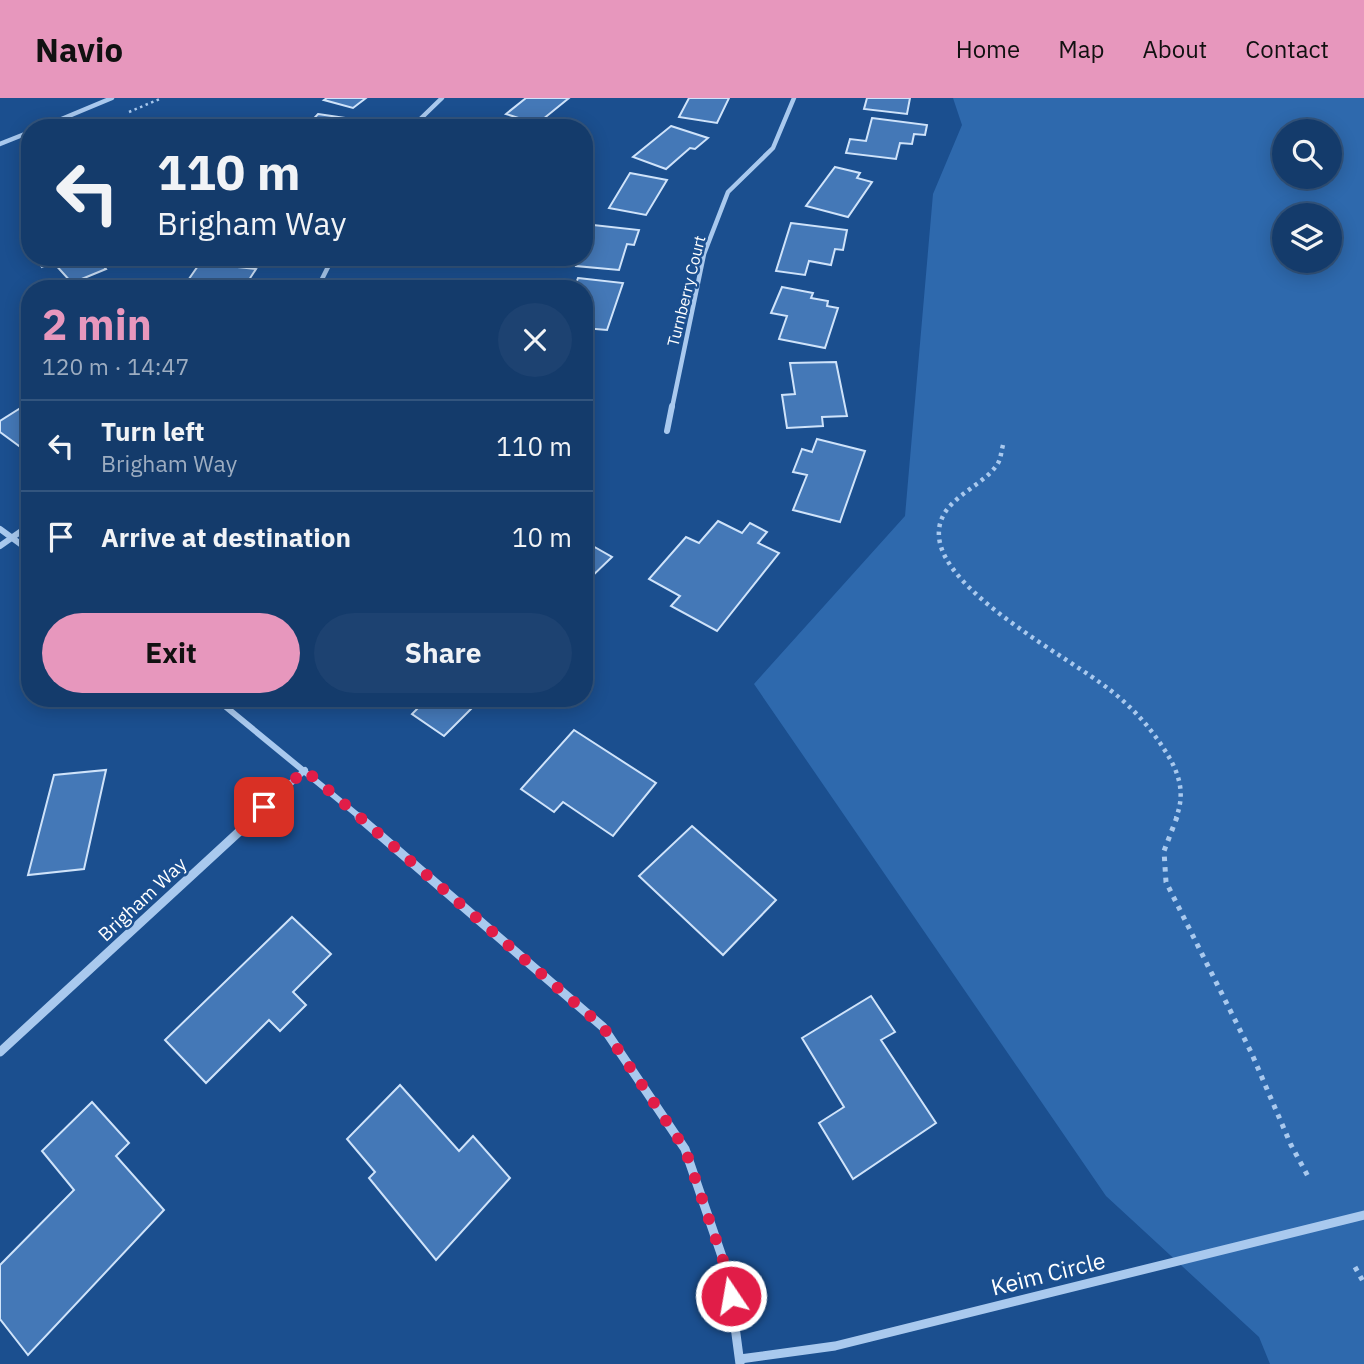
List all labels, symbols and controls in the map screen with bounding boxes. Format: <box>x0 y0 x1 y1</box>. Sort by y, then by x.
text: Navio <box>35 28 123 71</box>
text: Home <box>956 33 1020 65</box>
text: Map <box>1058 33 1104 65</box>
text: About <box>1142 33 1207 65</box>
text: Contact <box>1245 33 1329 65</box>
map controls <box>1272 119 1342 273</box>
button: search <box>1272 119 1342 189</box>
text: 110 m <box>157 140 301 203</box>
icon: left <box>42 147 133 238</box>
text: Brigham Way <box>157 202 346 244</box>
button: layers <box>1272 203 1342 273</box>
street label: Turnberry Court <box>663 233 709 349</box>
text: 2 min <box>42 297 152 352</box>
button: close <box>498 303 572 377</box>
text: 120 m · 14:47 <box>42 351 189 381</box>
text: Turn left <box>101 414 204 448</box>
icon: left <box>42 427 80 465</box>
text: 110 m <box>496 429 572 463</box>
text: Brigham Way <box>101 448 237 478</box>
icon: arrive <box>42 518 80 556</box>
text: Arrive at destination <box>101 520 351 554</box>
text: 10 m <box>512 520 572 554</box>
button: Exit <box>42 613 300 693</box>
button: Share <box>314 613 572 693</box>
pin <box>234 777 294 837</box>
icon: arrive <box>245 788 283 826</box>
street label: Brigham Way <box>93 852 192 946</box>
street label: Keim Circle <box>988 1244 1108 1302</box>
position arrow <box>694 1259 768 1333</box>

